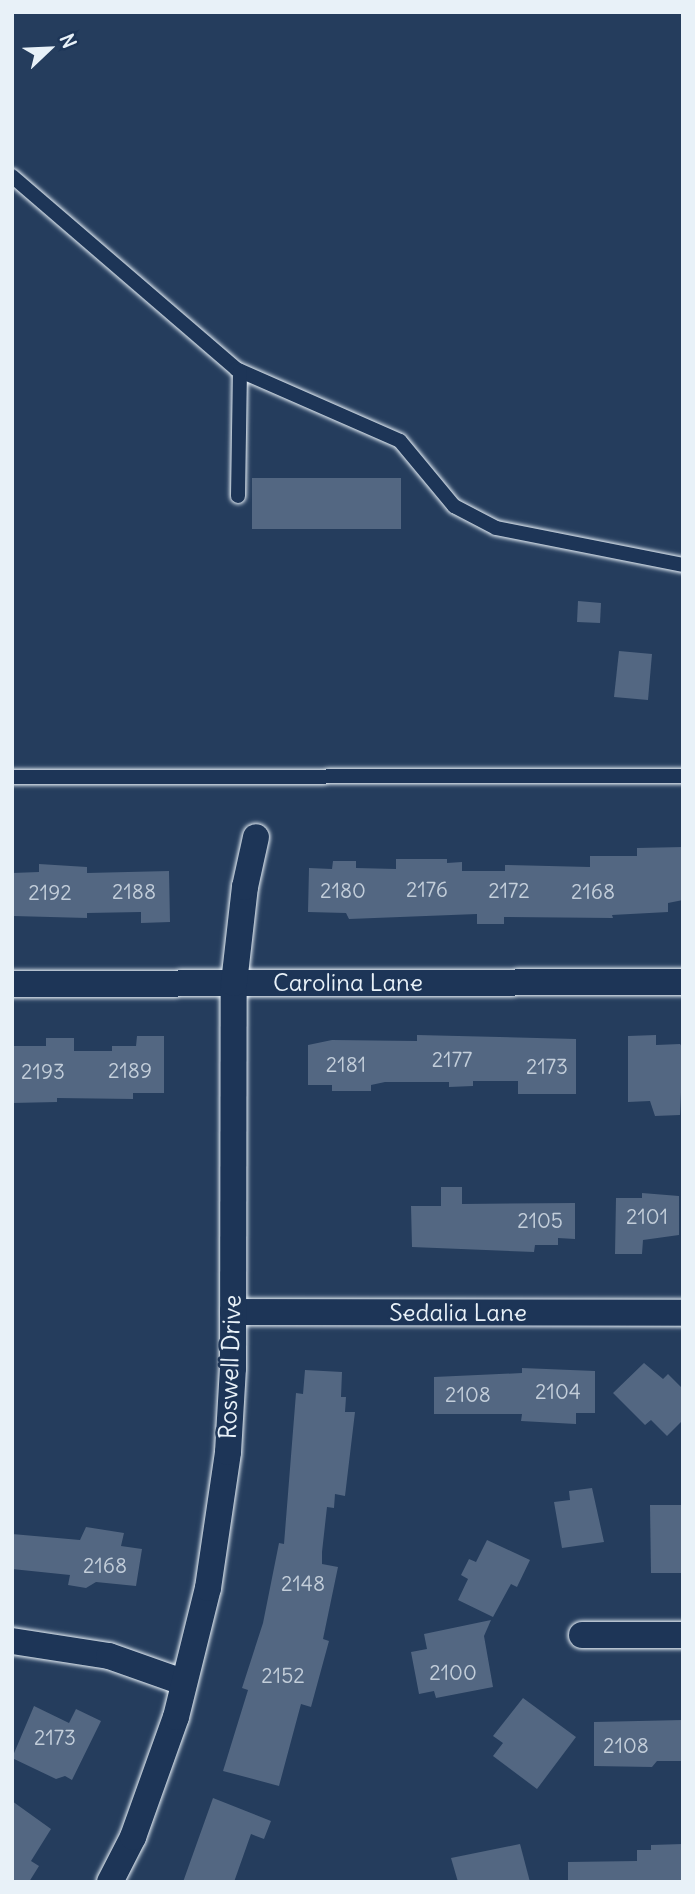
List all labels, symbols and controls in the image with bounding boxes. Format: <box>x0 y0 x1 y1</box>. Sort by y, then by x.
north arrow <box>14 14 84 84</box>
text: N <box>55 30 82 52</box>
house number: 2176 <box>406 877 448 903</box>
house number: 2180 <box>320 878 366 904</box>
house number: 2172 <box>488 878 530 904</box>
house number: 2188 <box>112 879 156 905</box>
house number: 2168 <box>571 879 615 905</box>
house number: 2192 <box>28 880 72 906</box>
street label: Carolina Lane <box>273 969 423 997</box>
house number: 2177 <box>432 1047 472 1073</box>
house number: 2181 <box>326 1052 366 1078</box>
house number: 2173 <box>526 1054 568 1080</box>
house number: 2189 <box>108 1058 152 1084</box>
house number: 2193 <box>21 1059 65 1085</box>
house number: 2101 <box>626 1204 668 1230</box>
house number: 2105 <box>517 1208 563 1234</box>
street label: Roswell Drive <box>213 1294 247 1440</box>
street label: Sedalia Lane <box>389 1299 527 1327</box>
house number: 2104 <box>535 1379 581 1405</box>
house number: 2108 <box>445 1382 491 1408</box>
house number: 2168 <box>83 1553 127 1579</box>
house number: 2148 <box>281 1571 325 1597</box>
house number: 2100 <box>429 1660 477 1686</box>
house number: 2152 <box>261 1663 305 1689</box>
house number: 2173 <box>34 1725 76 1751</box>
house number: 2108 <box>603 1733 649 1759</box>

